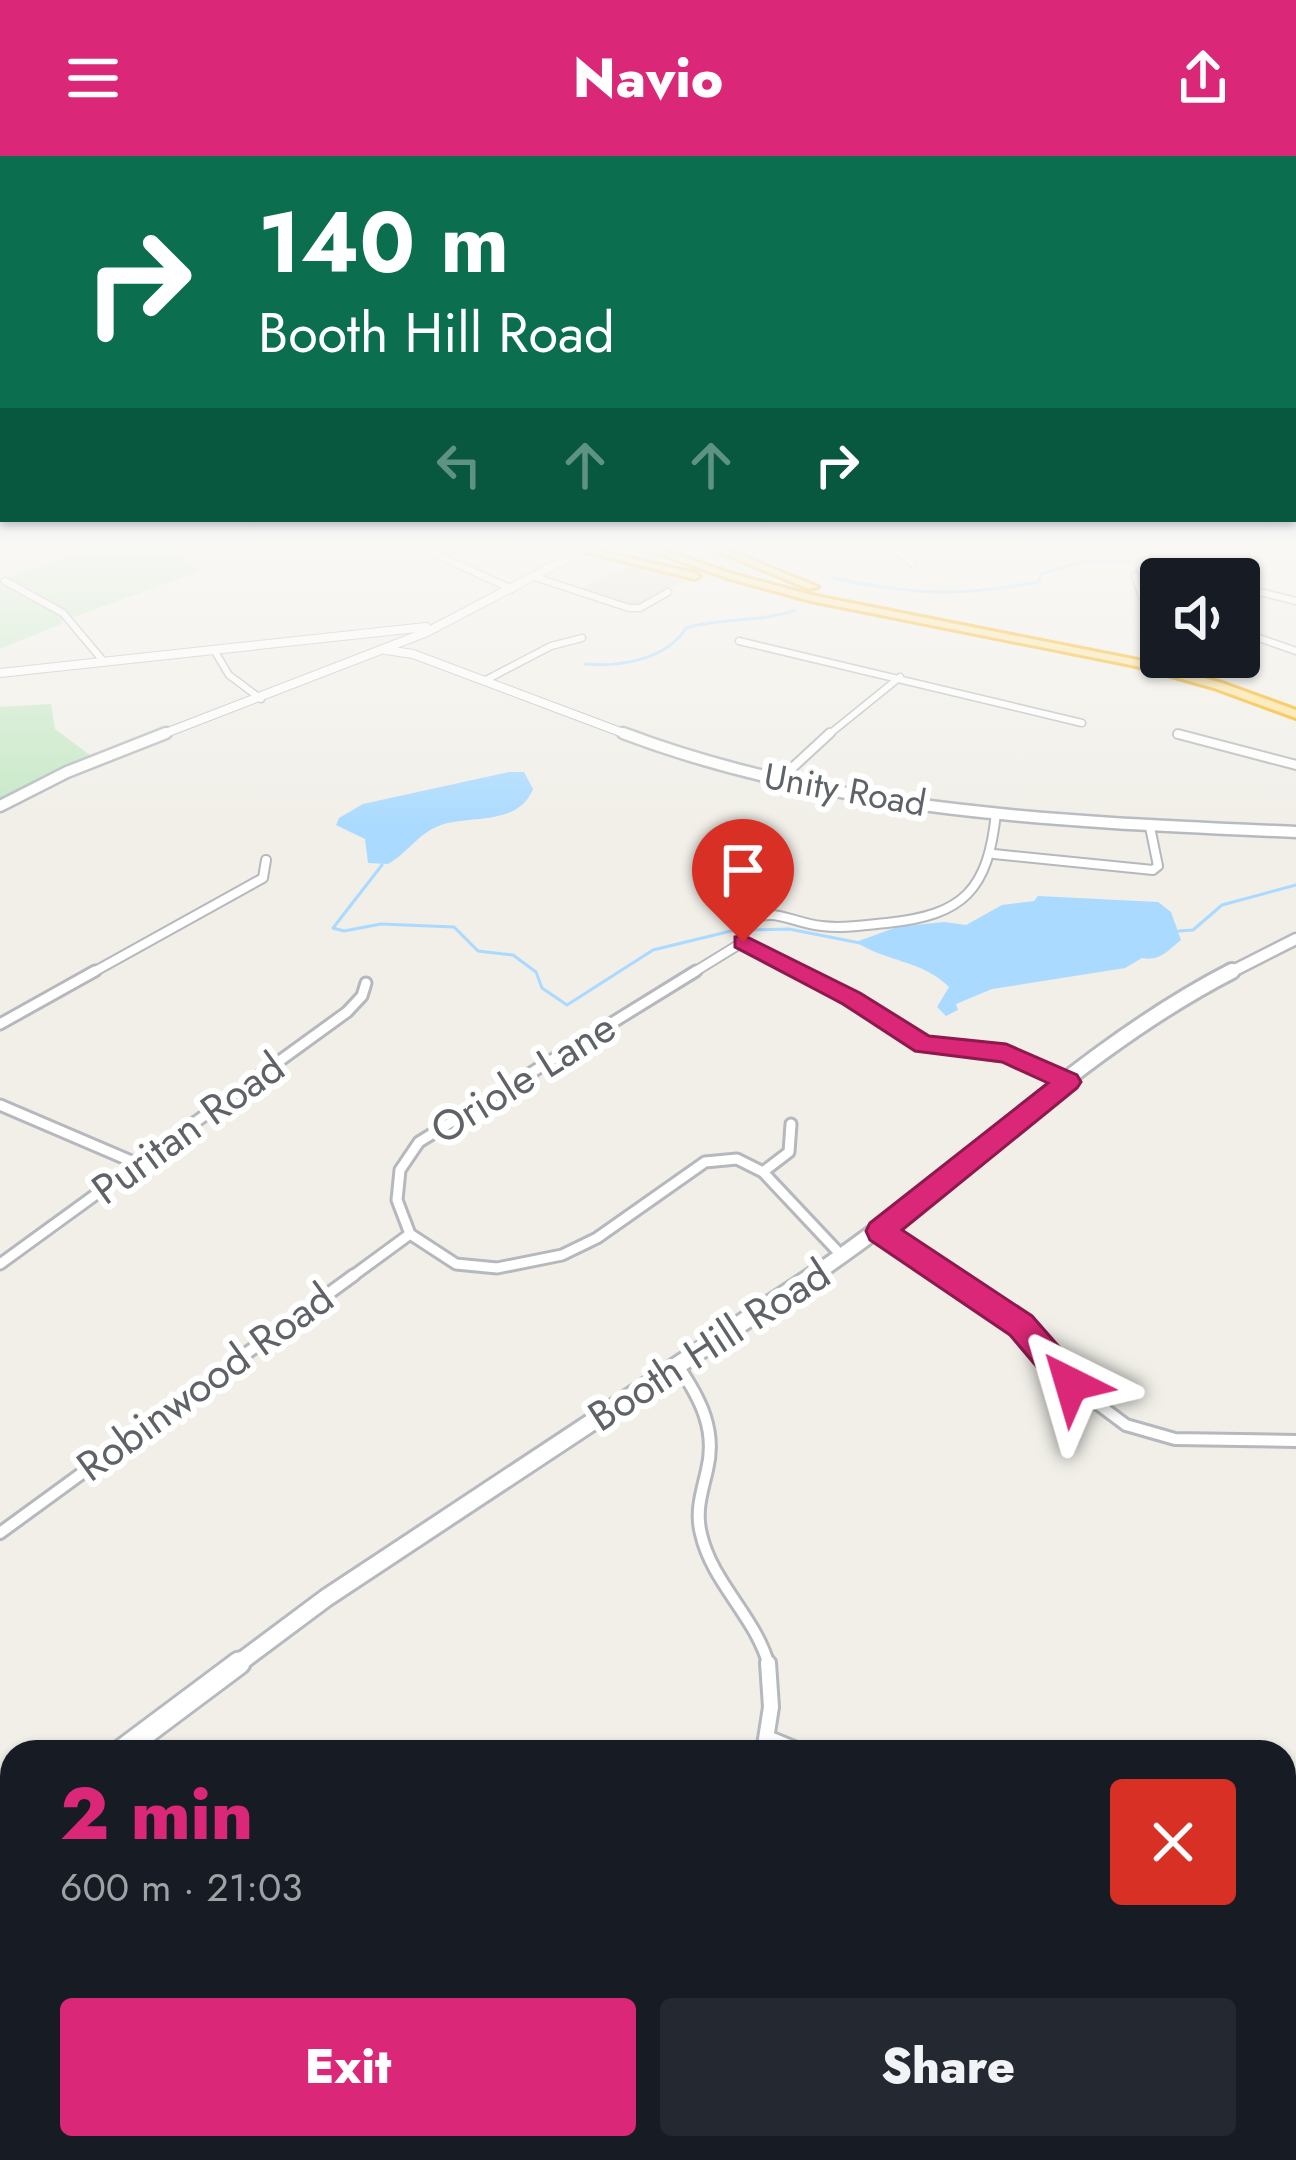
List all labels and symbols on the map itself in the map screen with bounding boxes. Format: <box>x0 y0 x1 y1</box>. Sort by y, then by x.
street label: Unity Road <box>760 749 930 829</box>
pin <box>692 819 794 942</box>
street label: Oriole Lane <box>419 997 627 1159</box>
street label: Puritan Road <box>79 1037 297 1219</box>
street label: Booth Hill Road <box>576 1244 842 1446</box>
street label: Robinwood Road <box>64 1268 346 1496</box>
position arrow <box>1008 1321 1134 1447</box>

